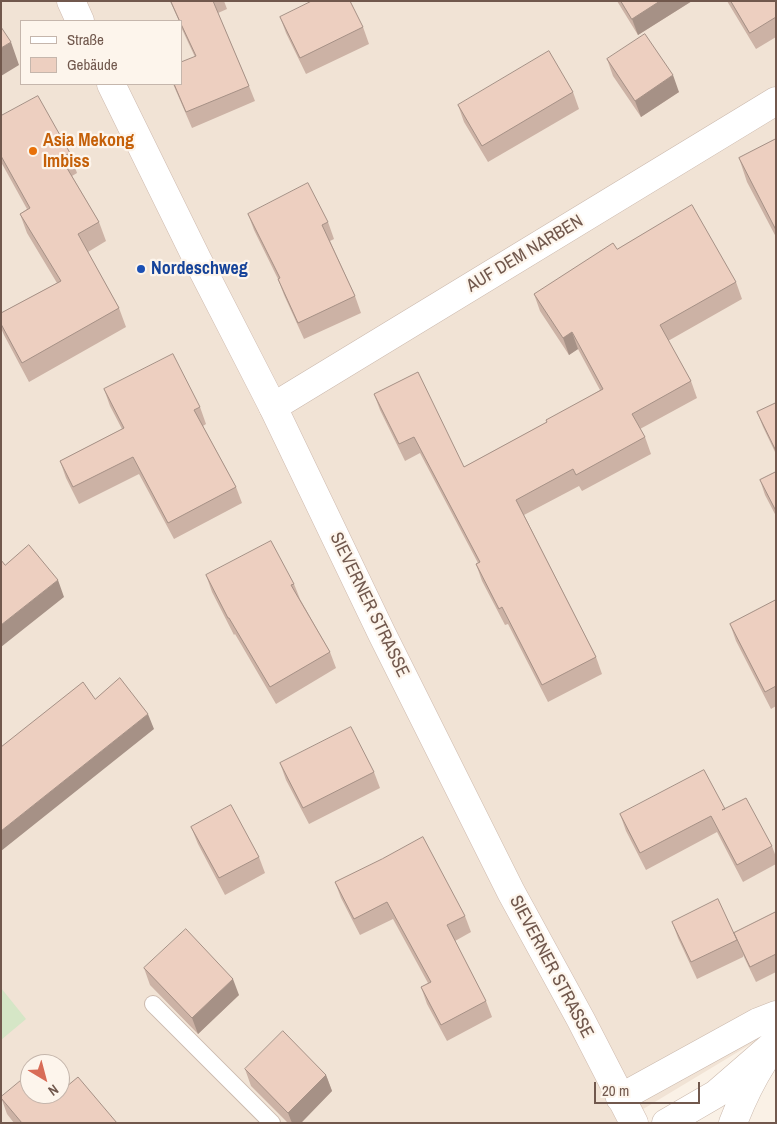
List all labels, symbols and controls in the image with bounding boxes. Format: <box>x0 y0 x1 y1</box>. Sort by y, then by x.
legend <box>20 20 182 85</box>
text: Straße <box>67 29 104 50</box>
text: Gebäude <box>67 54 118 75</box>
place label: Asia Mekong Imbiss <box>43 130 134 172</box>
marker: Asia Mekong Imbiss <box>27 145 39 157</box>
street label: AUF DEM NARBEN <box>463 211 587 297</box>
place label: Nordeschweg <box>151 258 248 280</box>
marker: Nordeschweg <box>135 263 147 275</box>
street label: SIEVERNER STRASSE <box>325 529 413 681</box>
street label: SIEVERNER STRASSE <box>504 892 598 1042</box>
north arrow <box>20 1054 70 1104</box>
scale bar <box>597 1072 703 1104</box>
text: N <box>45 1080 62 1100</box>
text: 20 m <box>602 1080 629 1101</box>

